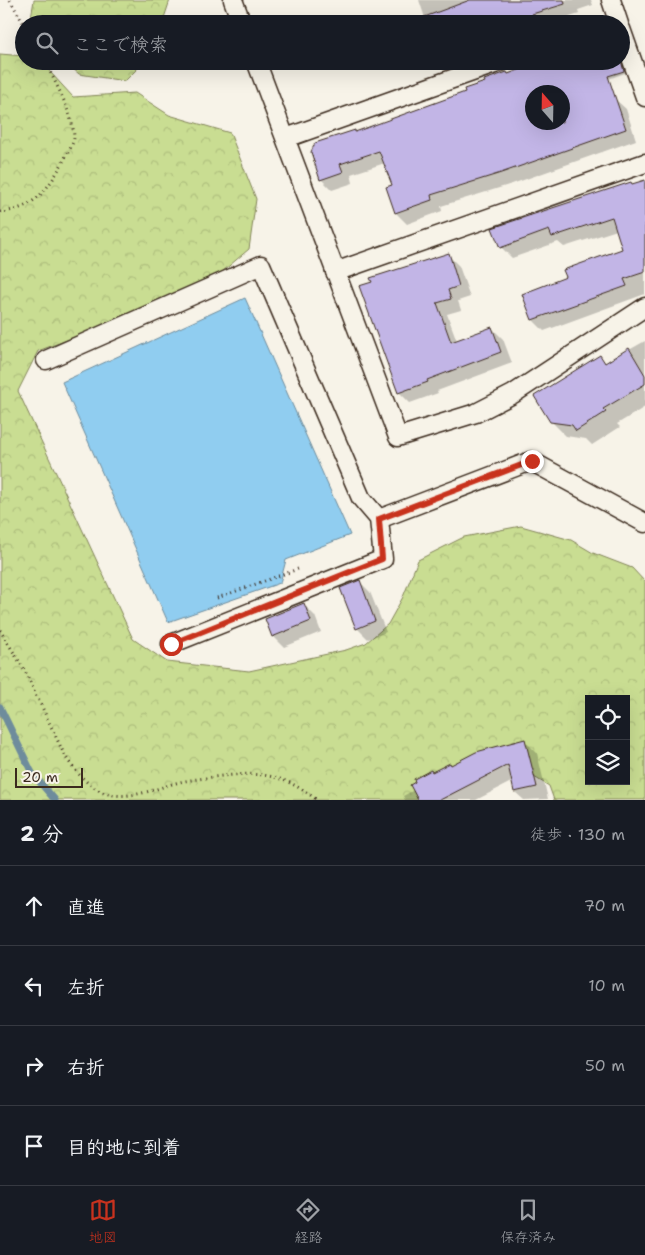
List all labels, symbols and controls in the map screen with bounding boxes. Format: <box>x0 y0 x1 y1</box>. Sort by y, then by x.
search box <box>15 15 630 70</box>
icon: search <box>33 29 61 57</box>
text: ここで検索 <box>73 32 168 57</box>
north arrow <box>525 85 570 130</box>
route end <box>521 450 544 473</box>
route start <box>160 633 183 656</box>
map controls <box>585 695 630 785</box>
button: locate <box>585 695 630 740</box>
button: layers <box>585 740 630 785</box>
scale bar <box>15 765 82 788</box>
text: 20 m <box>22 768 58 786</box>
text: 2 分 <box>20 820 63 848</box>
text: 徒歩 · 130 m <box>530 824 625 845</box>
icon: ahead <box>20 892 48 920</box>
text: 直進 <box>67 895 105 920</box>
text: 70 m <box>584 895 625 916</box>
icon: left <box>20 972 48 1000</box>
text: 左折 <box>67 975 105 1000</box>
text: 10 m <box>588 975 625 996</box>
icon: right <box>20 1052 48 1080</box>
text: 右折 <box>67 1055 105 1080</box>
text: 50 m <box>585 1055 625 1076</box>
icon: arrive <box>20 1132 48 1160</box>
text: 目的地に到着 <box>67 1135 181 1160</box>
tab: 地図 <box>89 1196 117 1246</box>
tab: 経路 <box>294 1196 322 1246</box>
tab: 保存済み <box>500 1196 556 1246</box>

